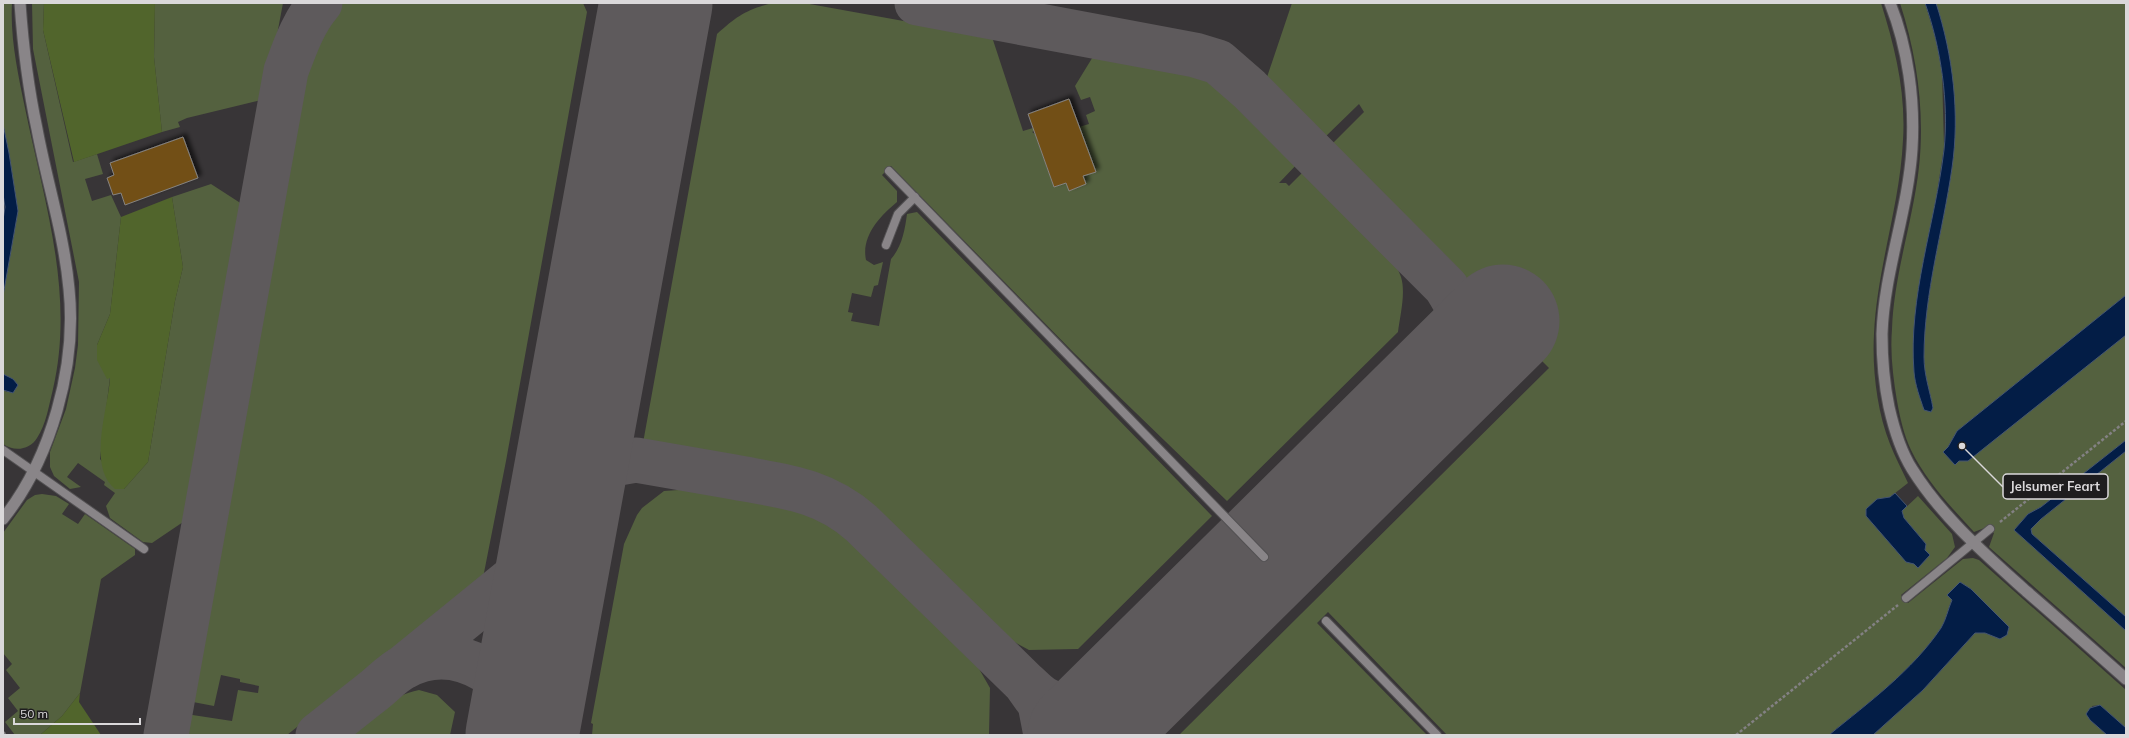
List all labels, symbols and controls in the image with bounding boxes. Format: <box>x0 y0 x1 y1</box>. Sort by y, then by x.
callout: Jelsumer Feart <box>2003 474 2108 499</box>
text: Jelsumer Feart <box>2010 478 2100 494</box>
scale bar <box>14 700 140 726</box>
text: 50 m <box>20 706 48 721</box>

